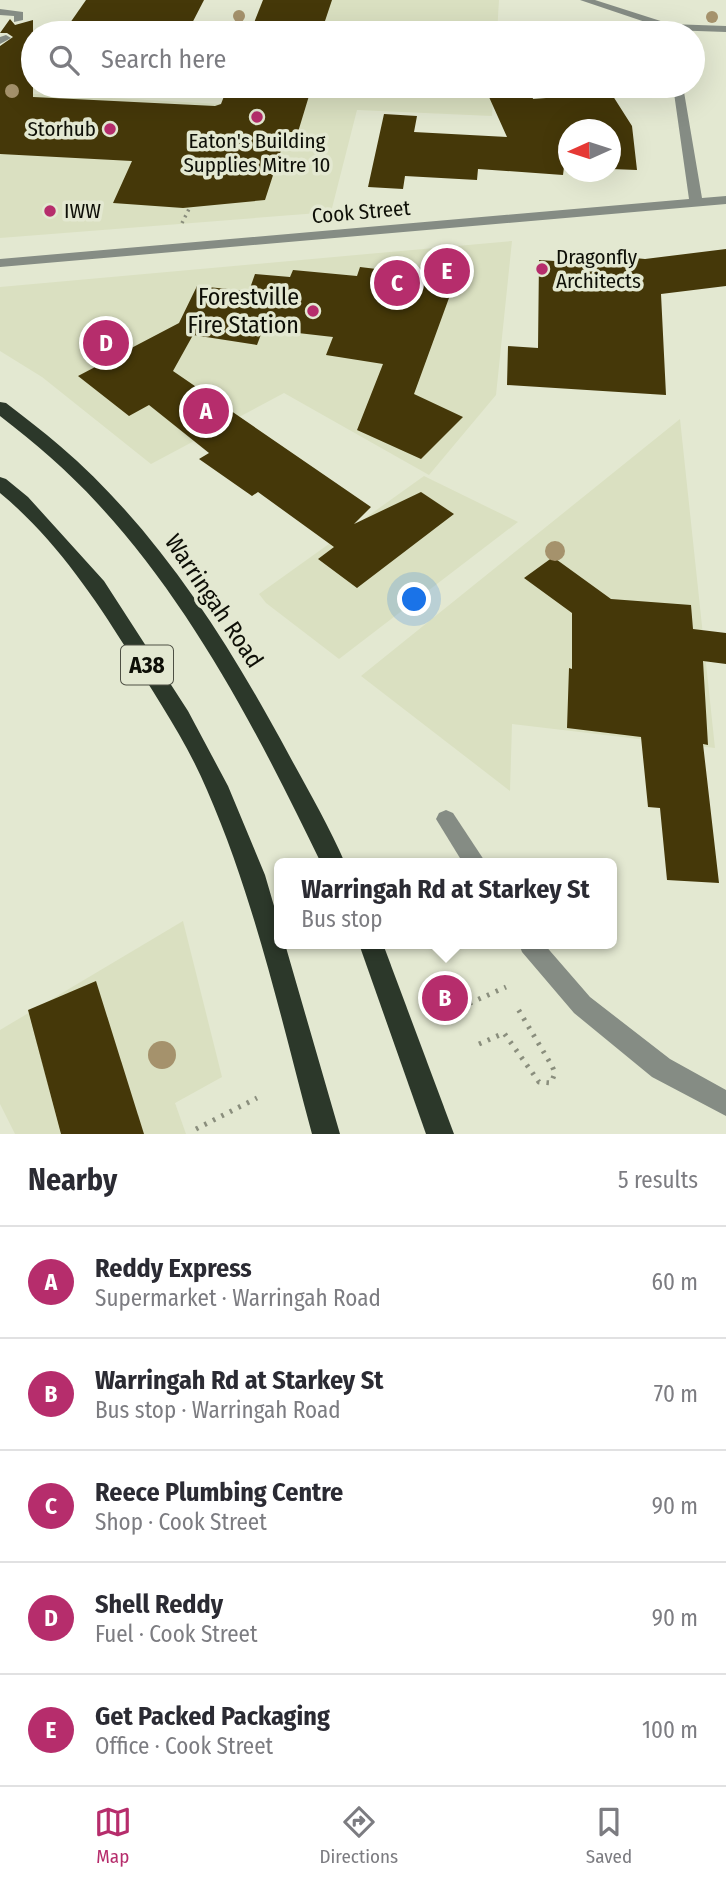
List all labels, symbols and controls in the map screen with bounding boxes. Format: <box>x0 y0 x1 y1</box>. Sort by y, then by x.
search box <box>21 21 705 98</box>
icon: search <box>45 41 83 79</box>
text: Search here <box>101 44 226 75</box>
marker: Eaton's Building Supplies Mitre 10 <box>249 109 265 125</box>
place label: Storhub <box>27 116 96 142</box>
north arrow <box>558 119 621 182</box>
marker: Storhub <box>102 121 118 137</box>
place label: Eaton's Building Supplies Mitre 10 <box>183 128 331 178</box>
street label: Cook Street <box>311 195 411 229</box>
place label: IWW <box>64 198 101 224</box>
marker: IWW <box>42 203 58 219</box>
place label: Dragonfly Architects <box>556 244 641 294</box>
pin: E <box>424 245 470 297</box>
pin: C <box>374 257 420 309</box>
marker: Dragonfly Architects <box>534 261 550 277</box>
place label: Forestville Fire Station <box>187 283 299 339</box>
marker: Forestville Fire Station <box>305 303 321 319</box>
pin: D <box>83 317 129 369</box>
pin: A <box>183 385 229 437</box>
street label: Warringah Road <box>159 529 269 673</box>
your location <box>397 582 431 616</box>
road number: A38 <box>121 646 173 684</box>
popup <box>274 858 617 949</box>
text: Warringah Rd at Starkey St <box>301 874 590 905</box>
text: Bus stop <box>301 905 383 933</box>
pin: B <box>422 972 468 1024</box>
text: Nearby <box>28 1162 117 1198</box>
text: 5 results <box>618 1166 698 1194</box>
text: Reddy Express <box>95 1253 252 1284</box>
text: A <box>45 1268 57 1296</box>
text: 60 m <box>652 1268 698 1296</box>
text: Supermarket · Warringah Road <box>95 1284 381 1312</box>
text: Warringah Rd at Starkey St <box>95 1365 383 1396</box>
text: B <box>45 1380 57 1408</box>
text: 70 m <box>654 1380 698 1408</box>
text: Bus stop · Warringah Road <box>95 1396 340 1424</box>
text: Reece Plumbing Centre <box>95 1477 343 1508</box>
text: C <box>45 1492 57 1520</box>
text: 90 m <box>652 1492 698 1520</box>
text: Shop · Cook Street <box>95 1508 267 1536</box>
text: Shell Reddy <box>95 1589 223 1620</box>
text: D <box>44 1604 58 1632</box>
text: 90 m <box>652 1604 698 1632</box>
text: Fuel · Cook Street <box>95 1620 257 1648</box>
text: Get Packed Packaging <box>95 1701 330 1732</box>
text: E <box>46 1716 56 1744</box>
text: 100 m <box>642 1716 698 1744</box>
text: Office · Cook Street <box>95 1732 273 1760</box>
tab: Map <box>94 1803 132 1868</box>
tab: Directions <box>320 1803 398 1868</box>
tab: Saved <box>586 1803 632 1868</box>

